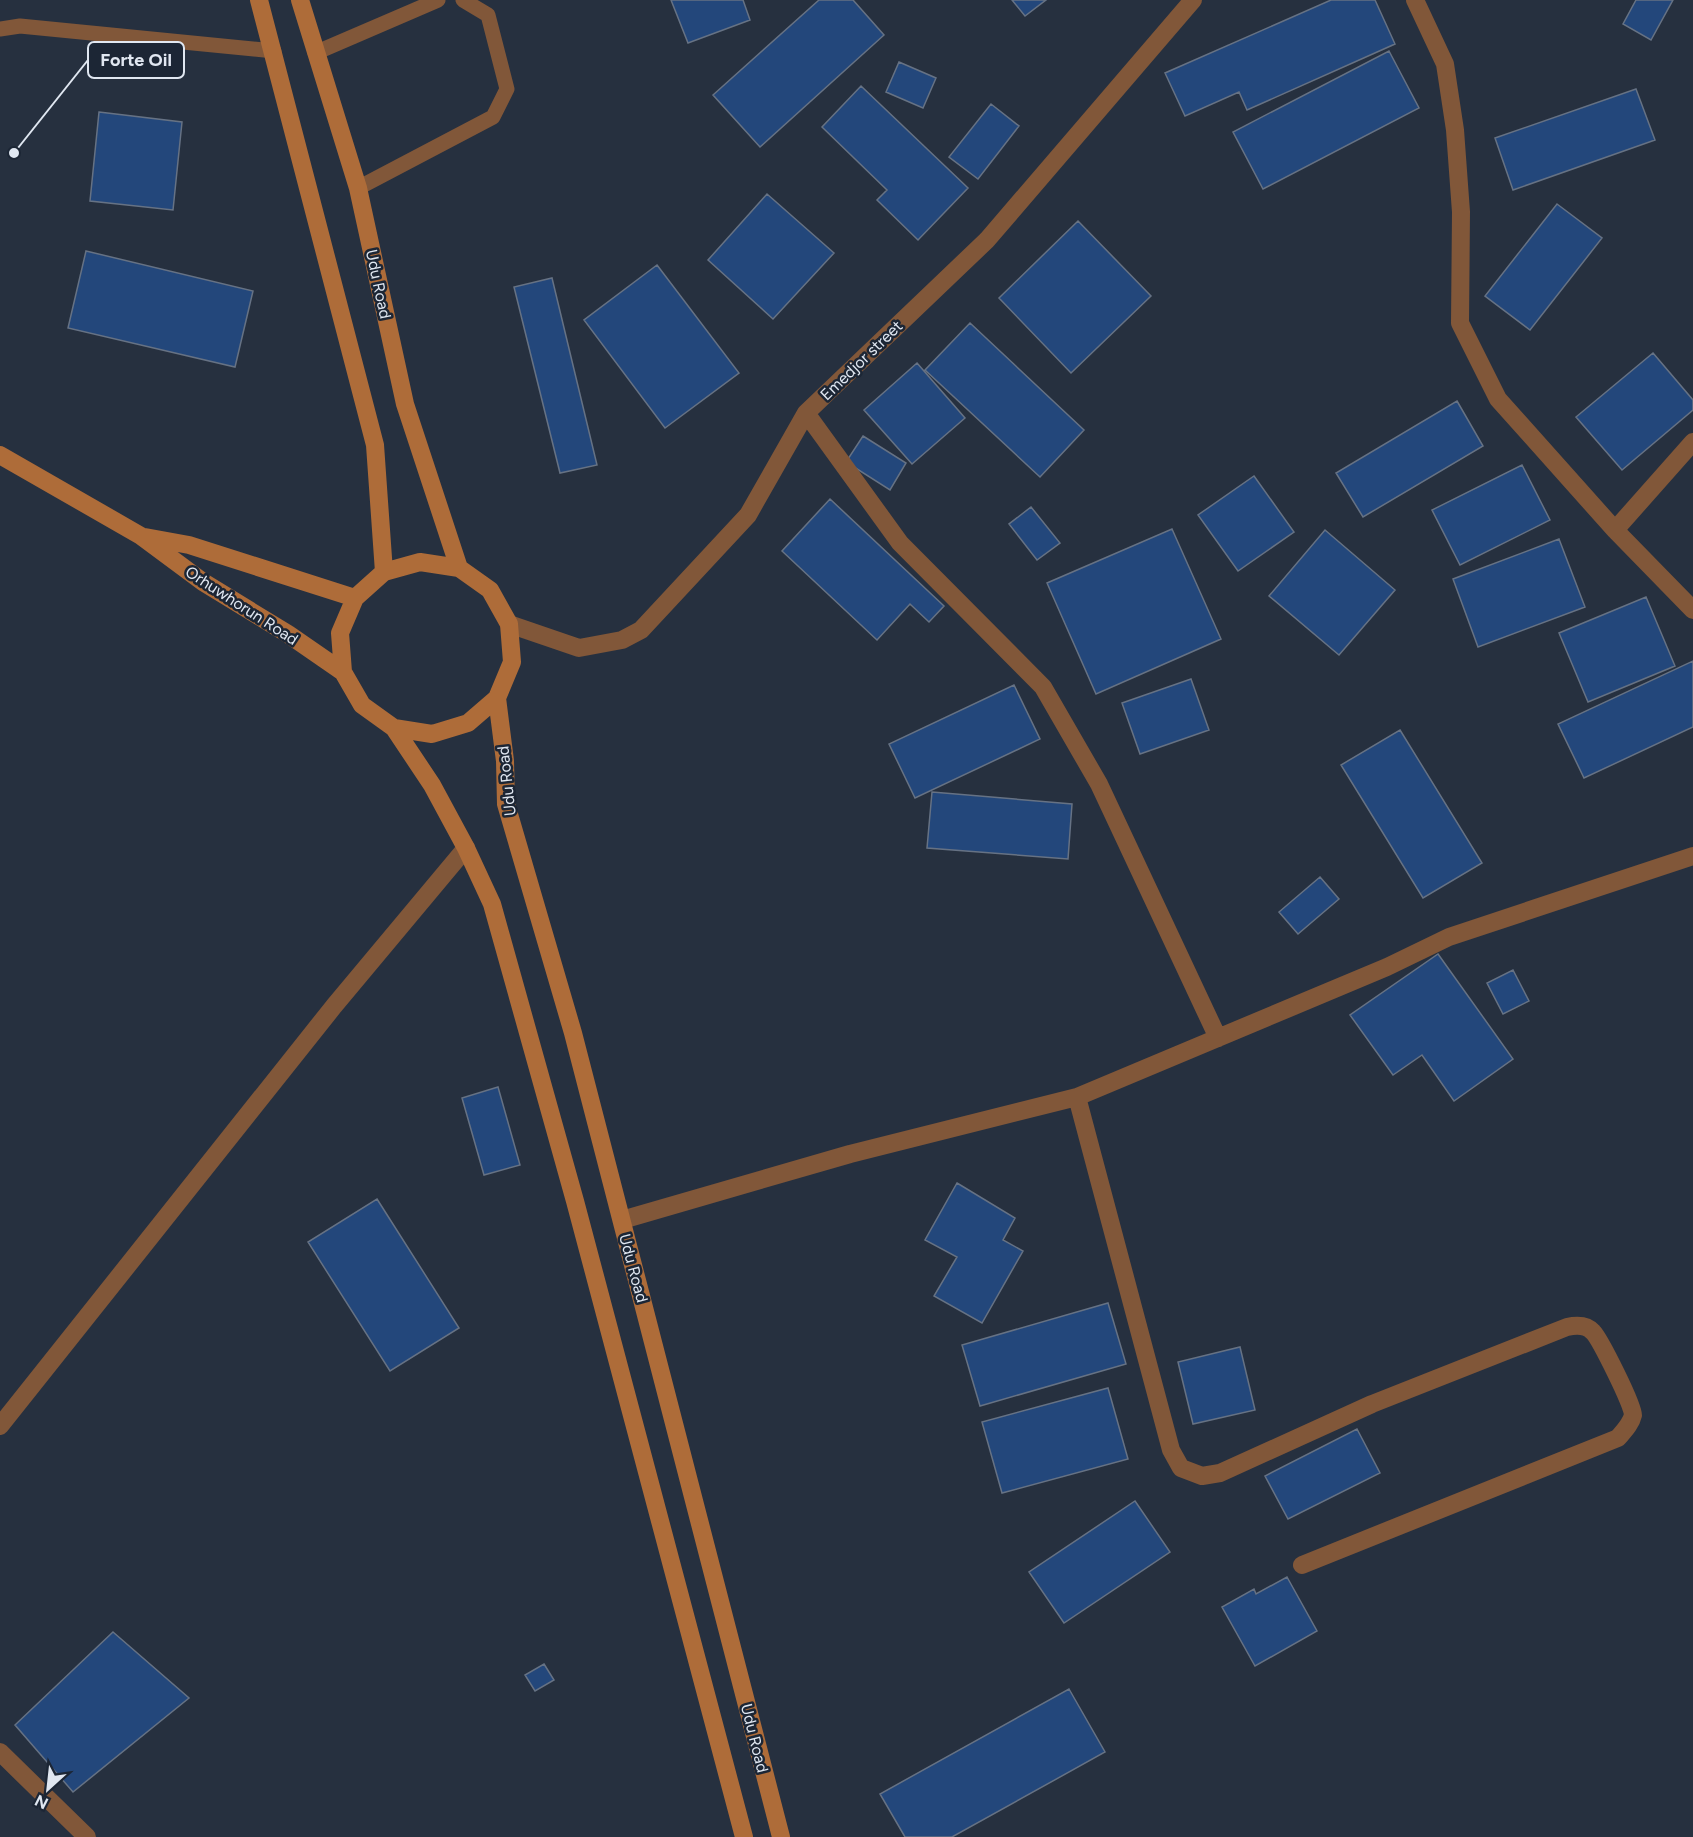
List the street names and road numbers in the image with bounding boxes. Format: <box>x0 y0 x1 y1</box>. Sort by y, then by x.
street label: Udu Road <box>362 248 395 321</box>
street label: Emedjor street <box>816 317 906 404</box>
street label: Orhuwhorun Road <box>182 562 302 649</box>
street label: Udu Road <box>493 745 520 817</box>
street label: Udu Road <box>615 1232 652 1305</box>
street label: Udu Road <box>737 1702 772 1775</box>

